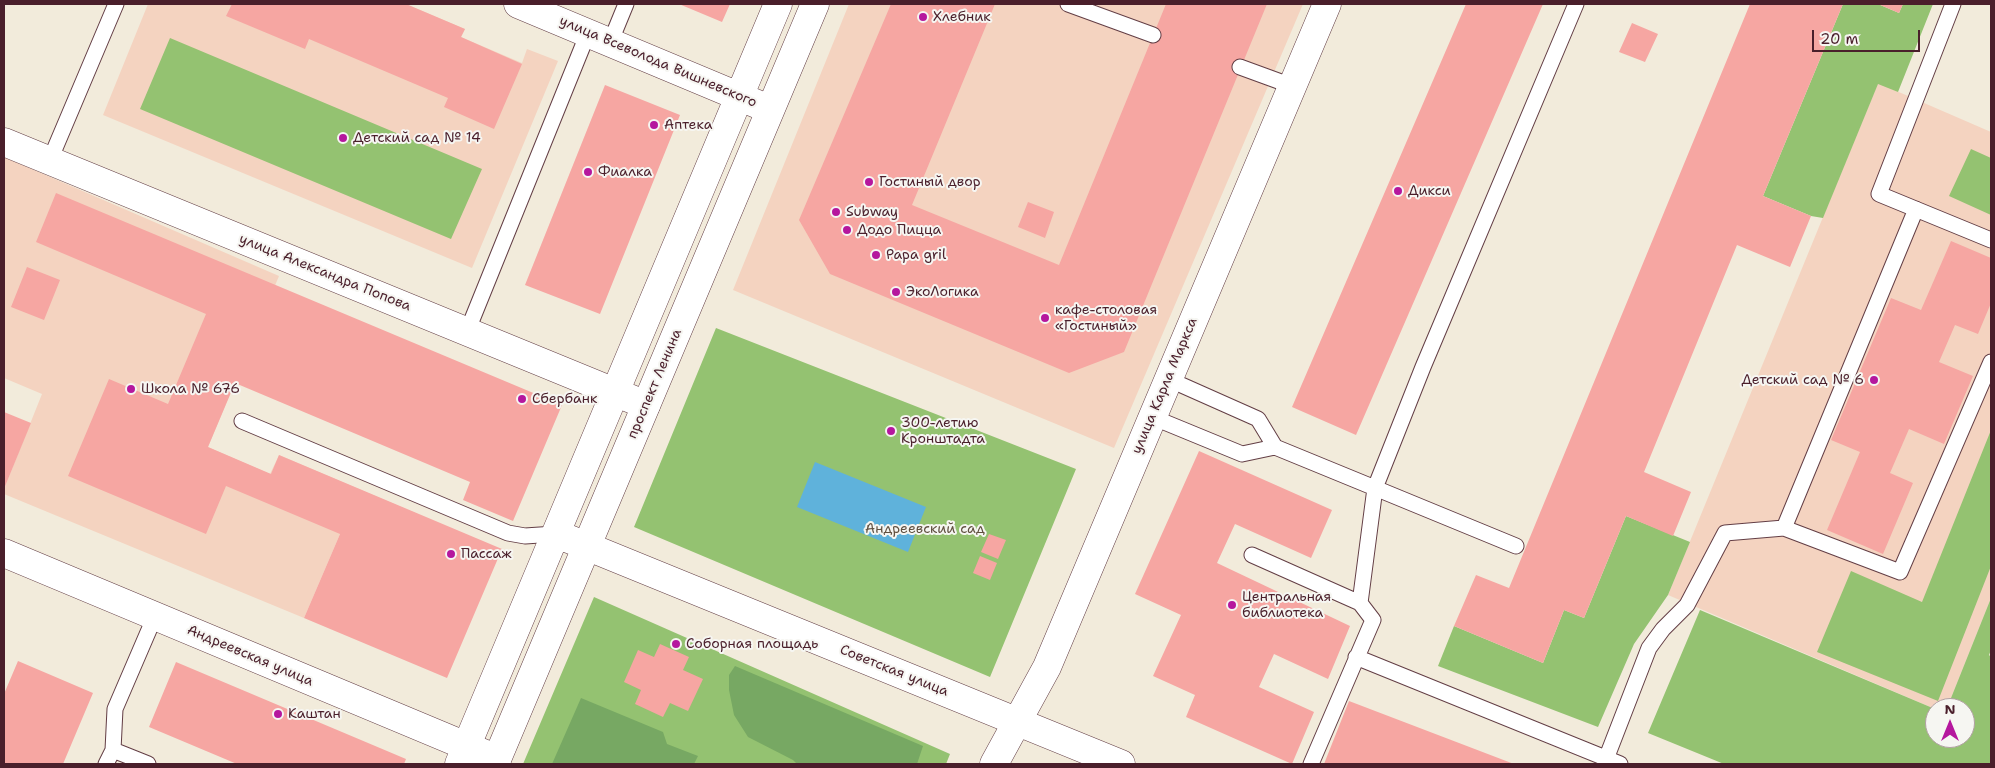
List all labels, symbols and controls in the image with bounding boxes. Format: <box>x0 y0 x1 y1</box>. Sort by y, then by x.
place label: Хлебник <box>933 9 991 25</box>
marker: Хлебник <box>917 11 929 23</box>
street label: улица Всеволода Вишневского <box>557 13 759 111</box>
scale bar <box>1815 20 1922 52</box>
text: 20 m <box>1820 29 1859 49</box>
place label: Аптека <box>664 117 712 133</box>
marker: Аптека <box>648 119 660 131</box>
place label: Детский сад № 14 <box>353 130 481 146</box>
marker: Детский сад № 14 <box>337 132 349 144</box>
place label: Фиалка <box>598 164 652 180</box>
marker: Фиалка <box>582 166 594 178</box>
place label: Гостиный двор <box>879 174 981 190</box>
marker: Гостиный двор <box>863 176 875 188</box>
place label: Дикси <box>1408 183 1451 199</box>
marker: Дикси <box>1392 185 1404 197</box>
place label: Subway <box>846 204 898 220</box>
marker: Subway <box>830 206 842 218</box>
place label: Додо Пицца <box>857 222 941 238</box>
marker: Додо Пицца <box>841 224 853 236</box>
street label: улица Александра Попова <box>237 231 413 315</box>
place label: Papa gril <box>886 247 946 263</box>
marker: Papa gril <box>870 249 882 261</box>
place label: ЭкоЛогика <box>906 284 979 300</box>
marker: ЭкоЛогика <box>890 286 902 298</box>
place label: кафе-столовая «Гостиный» <box>1055 302 1157 334</box>
marker: кафе-столовая «Гостиный» <box>1039 312 1051 324</box>
street label: улица Карла Маркса <box>1129 315 1201 457</box>
street label: проспект Ленина <box>624 327 686 441</box>
place label: Детский сад № 6 <box>1741 372 1864 388</box>
marker: Детский сад № 6 <box>1868 374 1880 386</box>
place label: Школа № 676 <box>141 381 240 397</box>
marker: Школа № 676 <box>125 383 137 395</box>
place label: Сбербанк <box>532 391 597 407</box>
marker: Сбербанк <box>516 393 528 405</box>
place label: 300-летию Кронштадта <box>901 415 985 448</box>
marker: 300-летию Кронштадта <box>885 425 897 437</box>
park label: Андреевский сад <box>865 521 985 537</box>
place label: Пассаж <box>461 546 512 562</box>
marker: Пассаж <box>445 548 457 560</box>
place label: Центральная библиотека <box>1242 589 1331 622</box>
marker: Центральная библиотека <box>1226 599 1238 611</box>
street label: Андреевская улица <box>184 622 316 690</box>
place label: Соборная площадь <box>686 636 818 652</box>
marker: Соборная площадь <box>670 638 682 650</box>
street label: Советская улица <box>837 642 951 700</box>
north arrow <box>1925 698 1975 748</box>
text: N <box>1944 700 1956 718</box>
place label: Каштан <box>288 706 341 722</box>
marker: Каштан <box>272 708 284 720</box>

